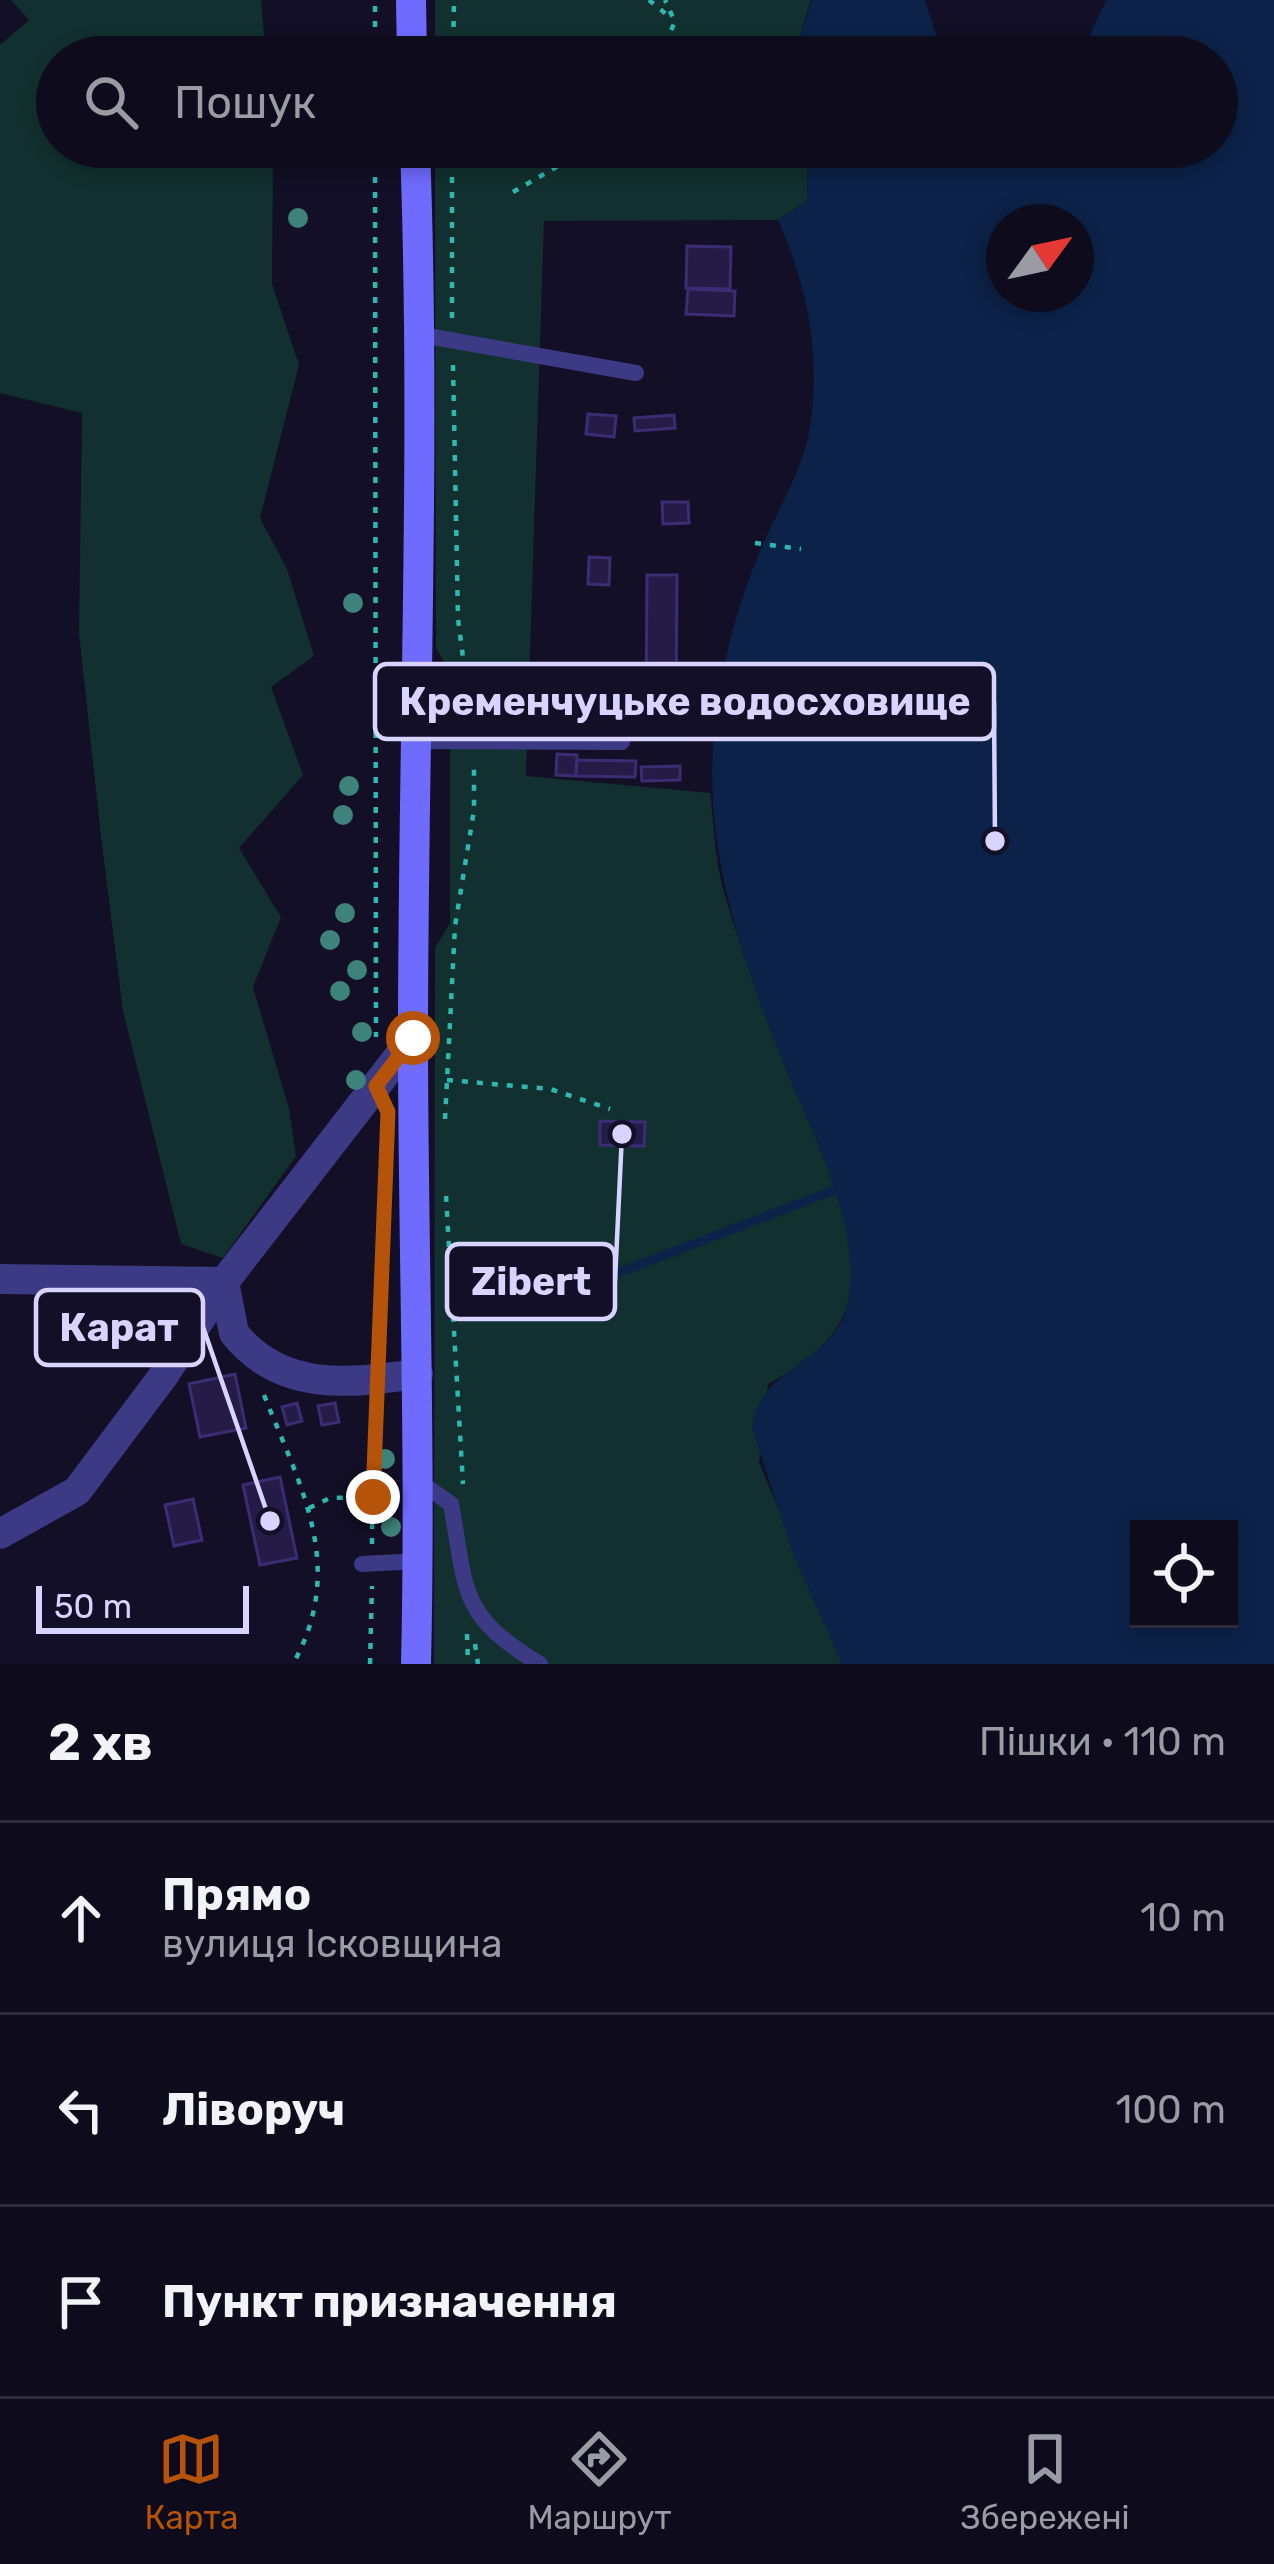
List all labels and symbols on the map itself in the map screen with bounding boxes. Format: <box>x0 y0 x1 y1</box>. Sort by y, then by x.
north arrow <box>986 204 1094 312</box>
callout: Кременчуцьке водосховище <box>375 664 994 739</box>
text: Кременчуцьке водосховище <box>399 679 971 725</box>
route start <box>386 1011 440 1065</box>
callout: Zibert <box>447 1244 615 1319</box>
text: Zibert <box>471 1259 591 1305</box>
callout: Карат <box>36 1290 203 1365</box>
text: Карат <box>59 1305 179 1351</box>
route end <box>346 1470 400 1524</box>
scale bar <box>36 1580 249 1633</box>

